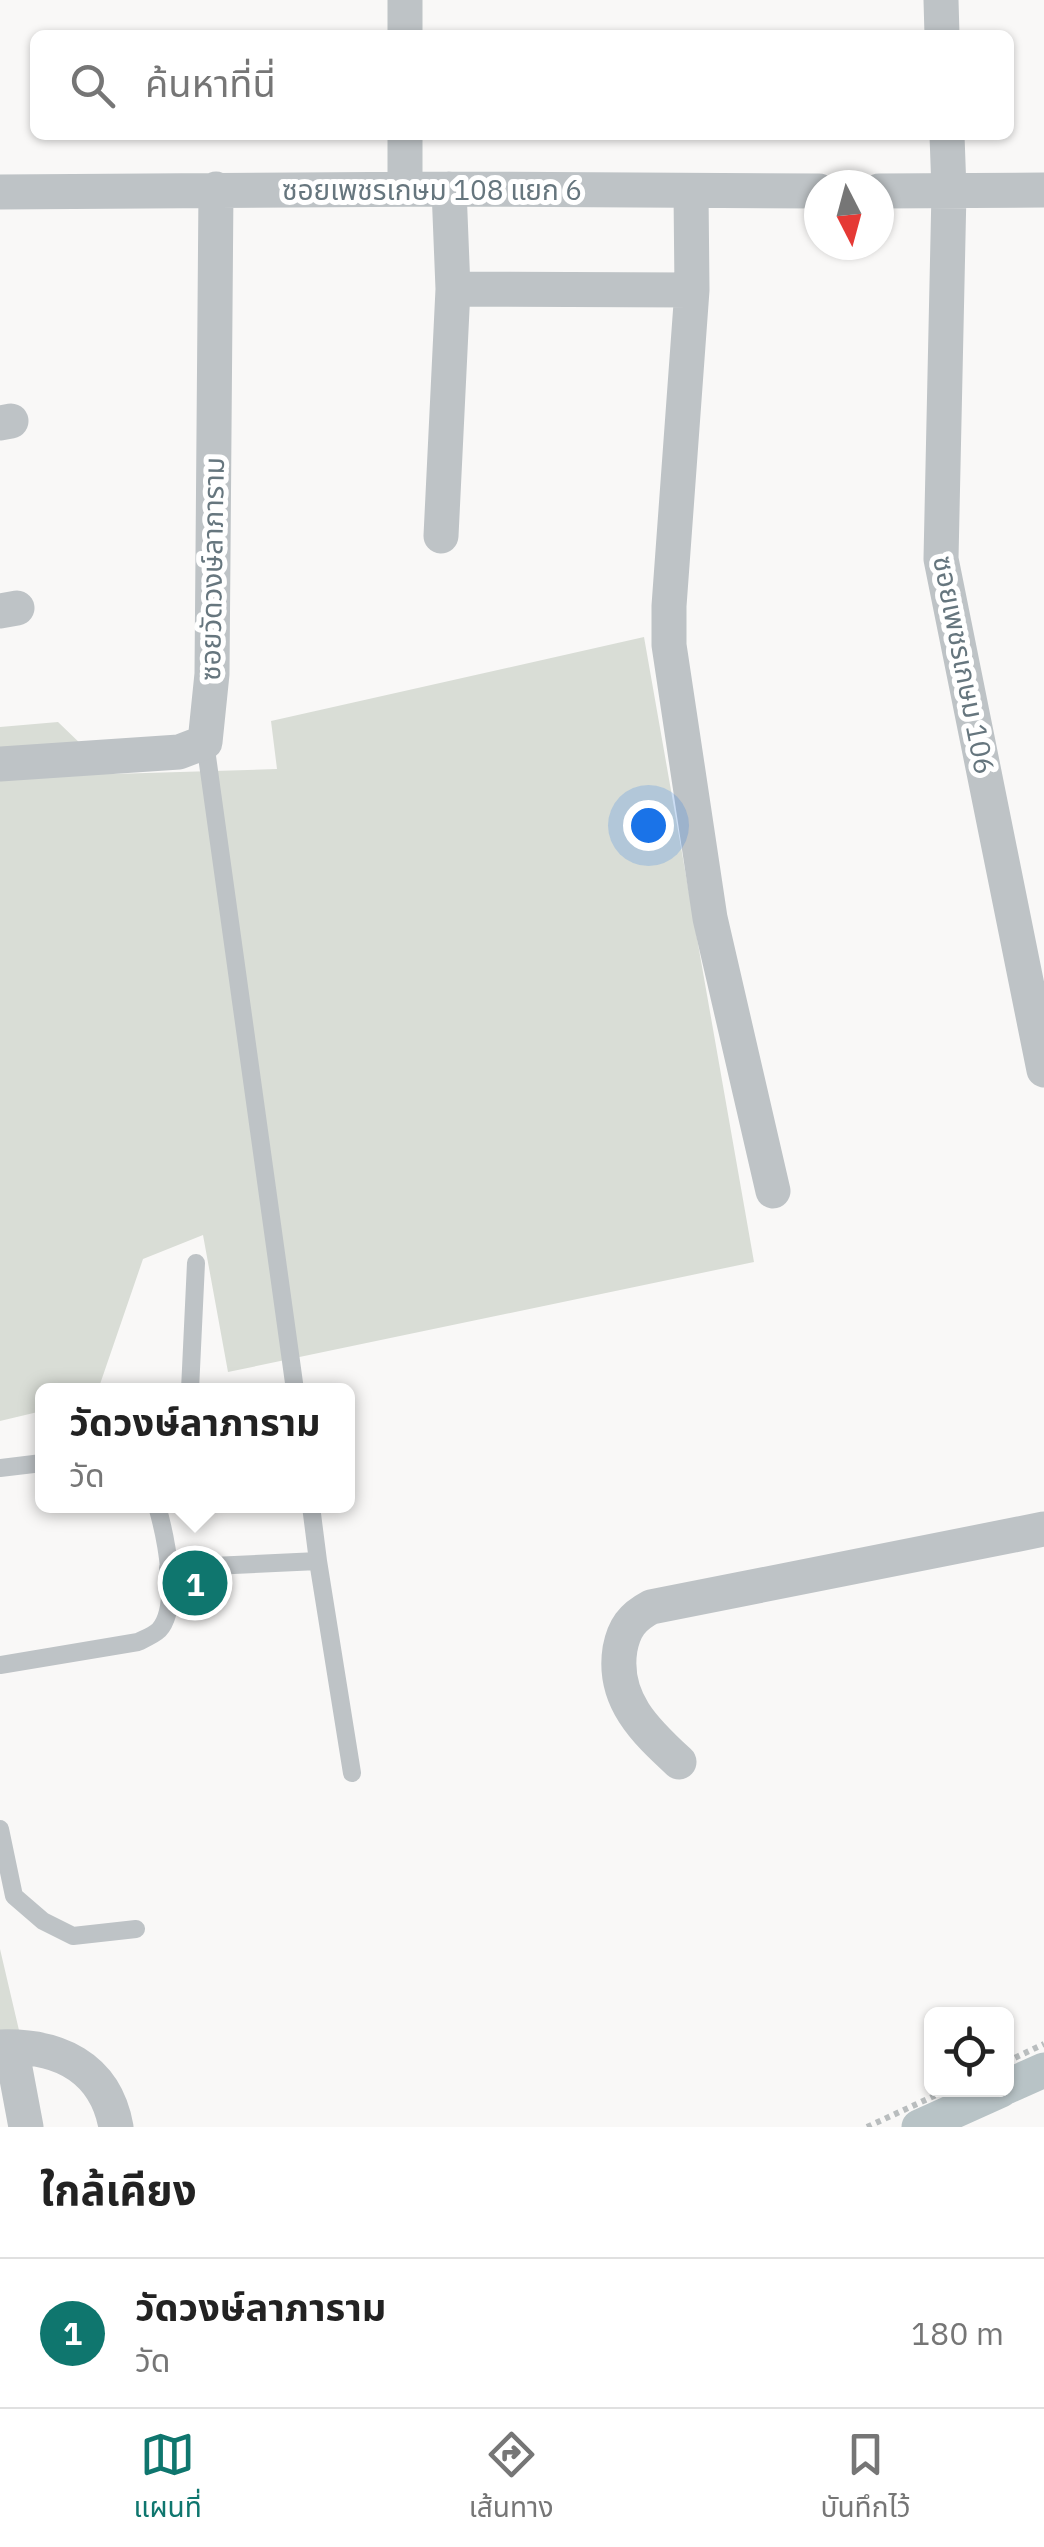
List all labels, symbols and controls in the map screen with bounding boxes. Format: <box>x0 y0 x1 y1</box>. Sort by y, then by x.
search box <box>30 30 1014 140</box>
icon: search <box>65 58 120 113</box>
text: ค้นหาที่นี่ <box>145 58 276 107</box>
north arrow <box>804 170 894 260</box>
street label: ซอยเพชรเกษม 108 แยก 6 <box>282 171 582 208</box>
street label: ซอยวัดวงษ์ลาภาราม <box>191 457 232 681</box>
street label: ซอยเพชรเกษม 106 <box>925 553 1004 777</box>
your location <box>623 800 674 851</box>
popup <box>35 1383 355 1513</box>
text: วัดวงษ์ลาภาราม <box>69 1397 321 1446</box>
text: วัด <box>69 1454 105 1496</box>
pin: 1 <box>162 1546 228 1620</box>
map controls <box>924 2007 1014 2097</box>
button: locate <box>924 2007 1014 2097</box>
text: ใกล้เคียง <box>40 2162 197 2217</box>
text: วัดวงษ์ลาภาราม <box>135 2282 386 2331</box>
text: 1 <box>63 2312 82 2354</box>
text: 180 m <box>911 2312 1004 2354</box>
text: วัด <box>135 2339 170 2381</box>
tab: แผนที่ <box>134 2427 202 2530</box>
tab: เส้นทาง <box>469 2427 553 2530</box>
tab: บันทึกไว้ <box>821 2427 910 2530</box>

